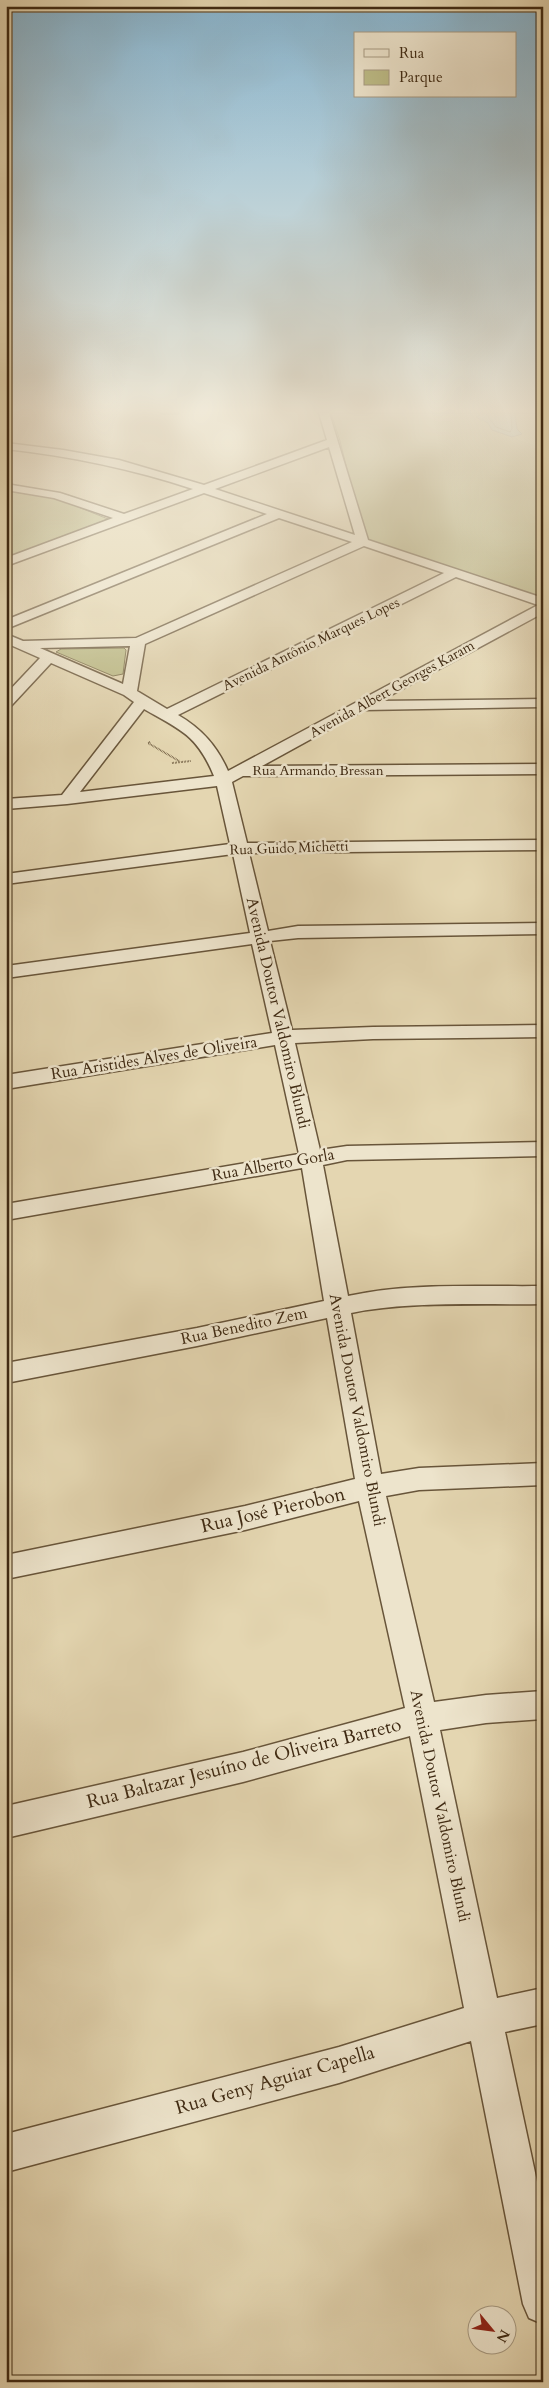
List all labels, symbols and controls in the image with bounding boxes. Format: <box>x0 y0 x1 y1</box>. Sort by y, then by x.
legend <box>354 32 516 98</box>
text: Rua <box>399 43 425 63</box>
text: Parque <box>399 67 443 87</box>
street label: Avenida Antônio Marques Lopes <box>219 593 403 695</box>
street label: Avenida Albert Georges Karam <box>306 636 478 742</box>
street label: Rua Armando Bressan <box>252 761 384 780</box>
street label: Rua Guido Michetti <box>229 836 349 860</box>
street label: Avenida Doutor Valdomiro Blundi <box>241 895 315 1131</box>
street label: Rua Aristides Alves de Oliveira <box>49 1031 259 1085</box>
street label: Rua Alberto Gorla <box>210 1143 336 1187</box>
street label: Avenida Doutor Valdomiro Blundi <box>324 1292 390 1529</box>
street label: Rua Benedito Zem <box>179 1302 310 1350</box>
street label: Rua José Pierobon <box>198 1481 348 1539</box>
street label: Avenida Doutor Valdomiro Blundi <box>405 1688 475 1925</box>
street label: Rua Baltazar Jesuíno de Oliveira Barreto <box>84 1711 404 1815</box>
street label: Rua Geny Aguiar Capella <box>172 2039 378 2121</box>
north arrow <box>466 2306 516 2356</box>
text: N <box>492 2326 514 2346</box>

